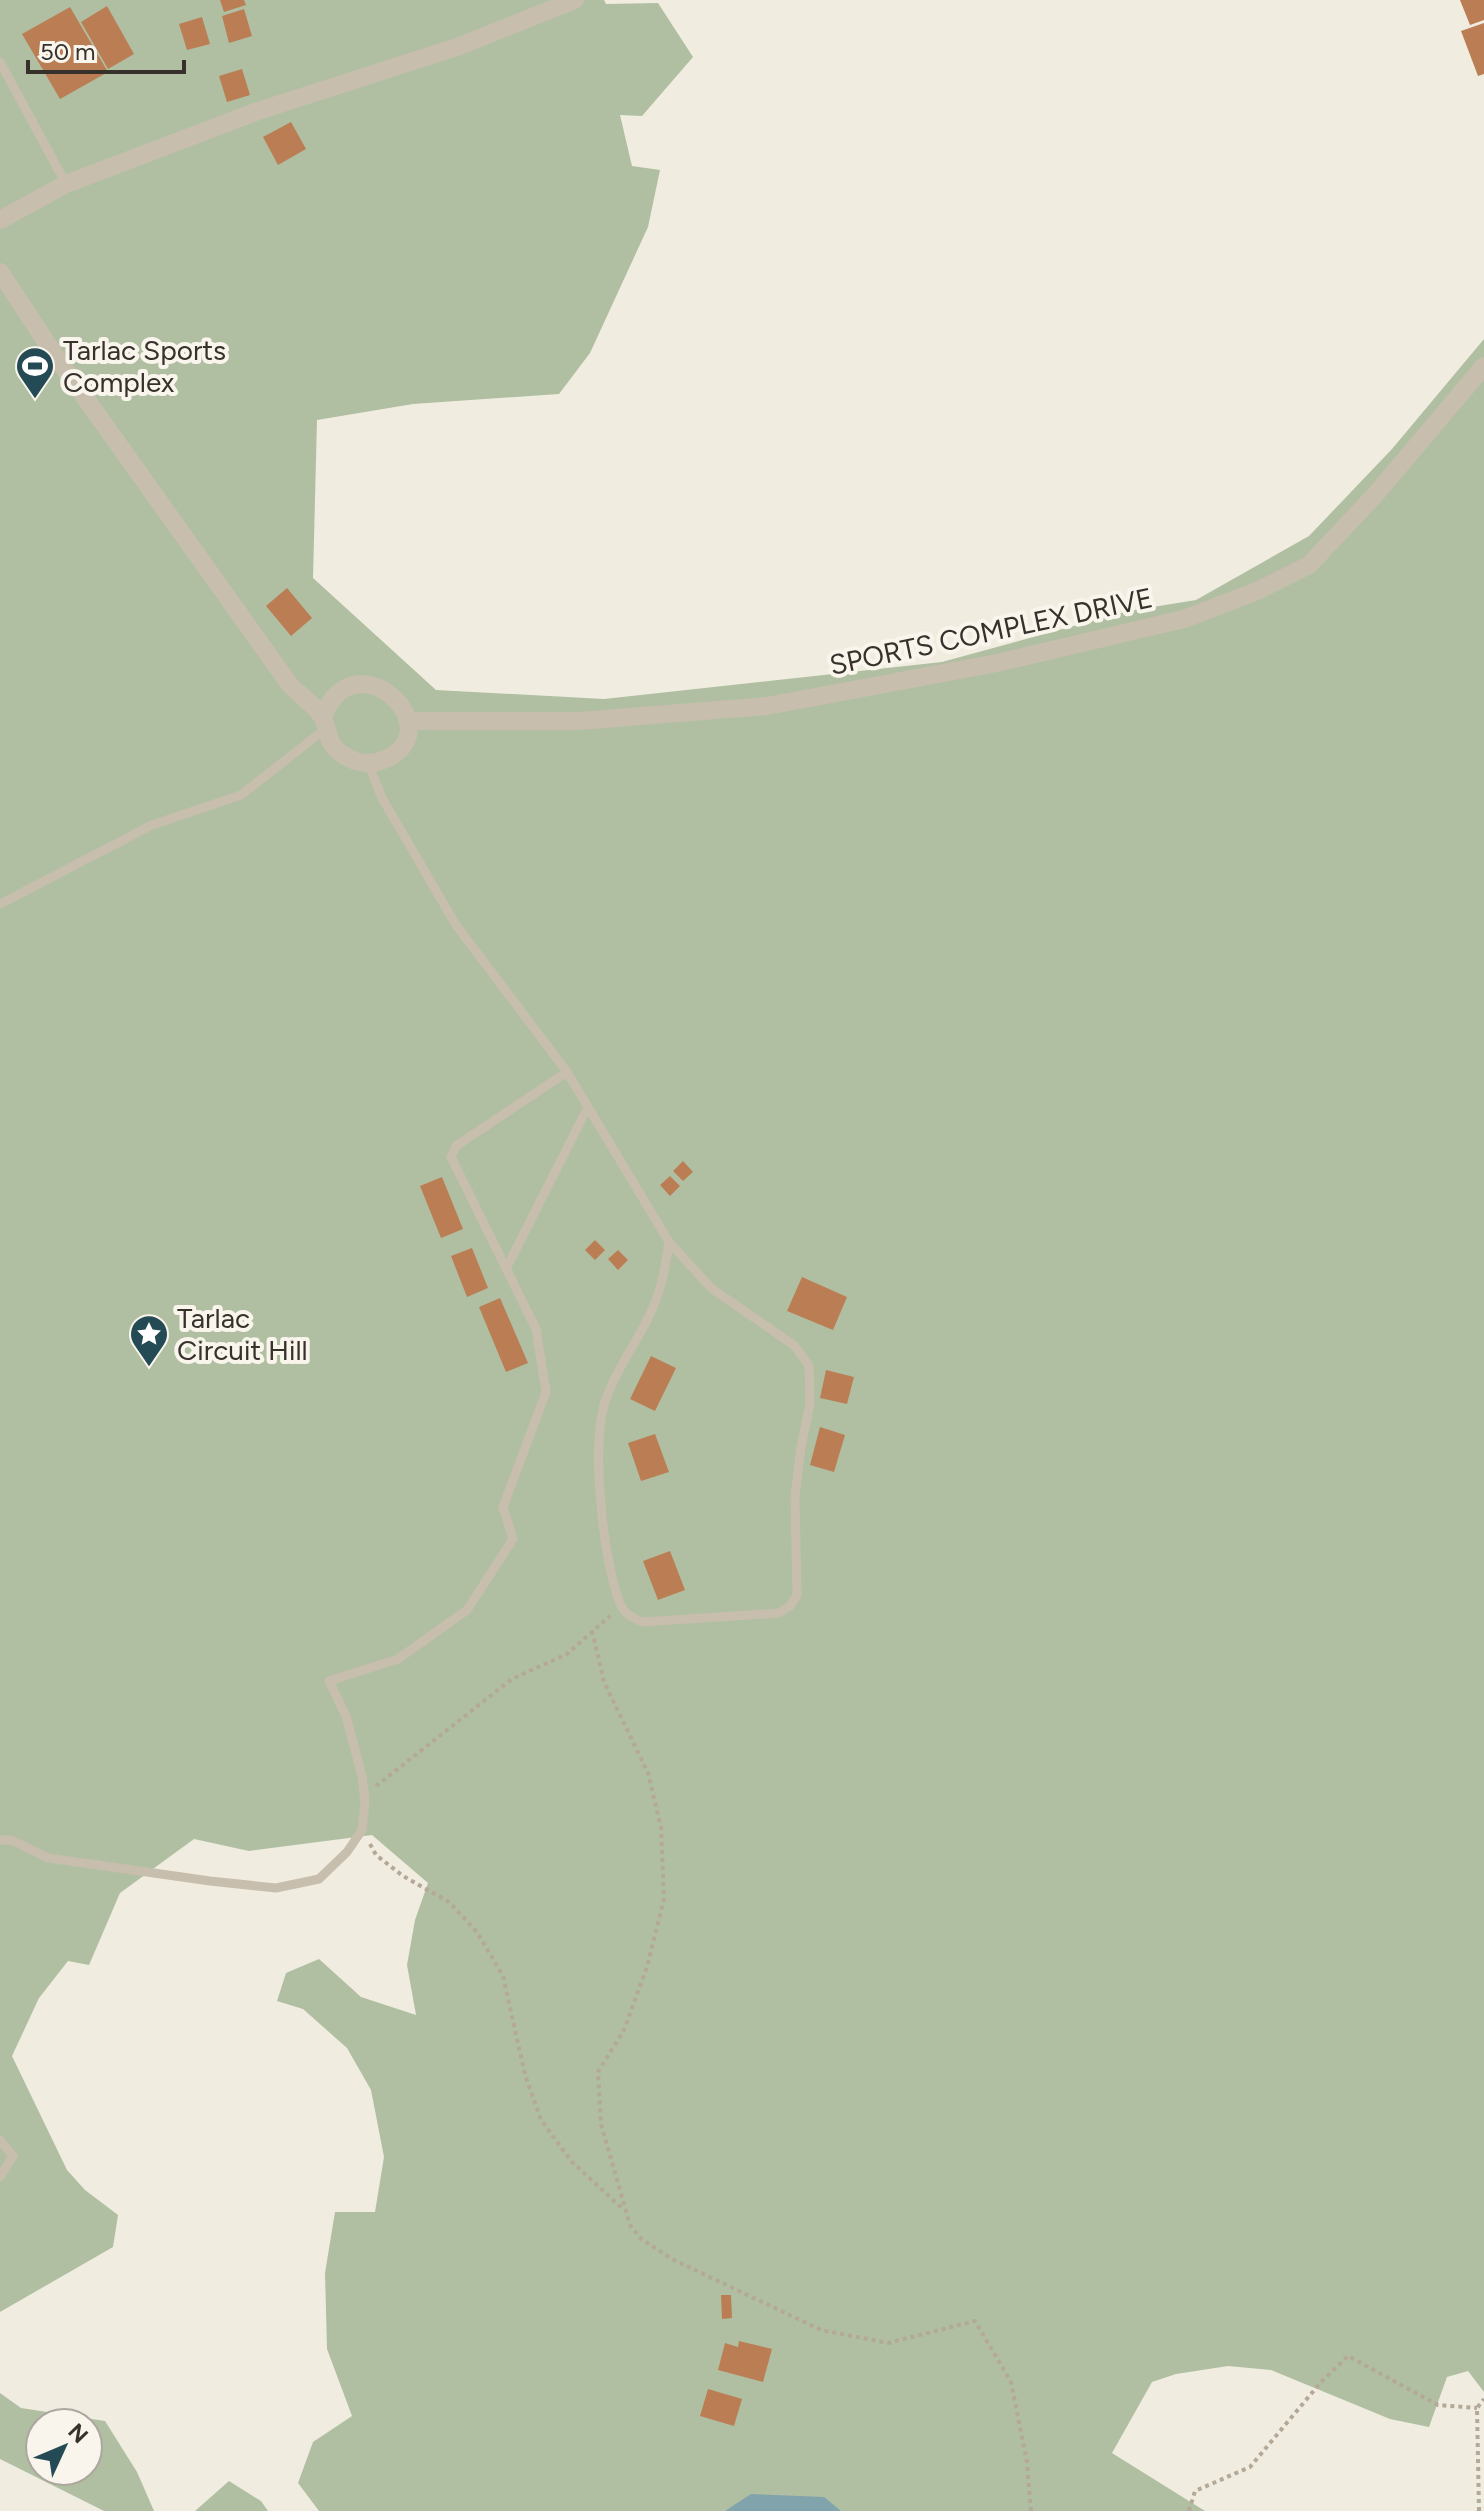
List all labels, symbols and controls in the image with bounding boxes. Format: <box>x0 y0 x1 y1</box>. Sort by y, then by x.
scale bar <box>28 24 184 74</box>
text: 50 m <box>40 37 96 66</box>
place label: Tarlac Sports Complex <box>63 333 226 399</box>
sports icon: Tarlac Sports Complex <box>14 345 56 400</box>
street label: SPORTS COMPLEX DRIVE <box>826 580 1156 682</box>
place label: Tarlac Circuit Hill <box>177 1301 308 1367</box>
place icon: Tarlac Circuit Hill <box>128 1313 170 1368</box>
north arrow <box>24 2407 104 2487</box>
text: N <box>62 2418 94 2449</box>

